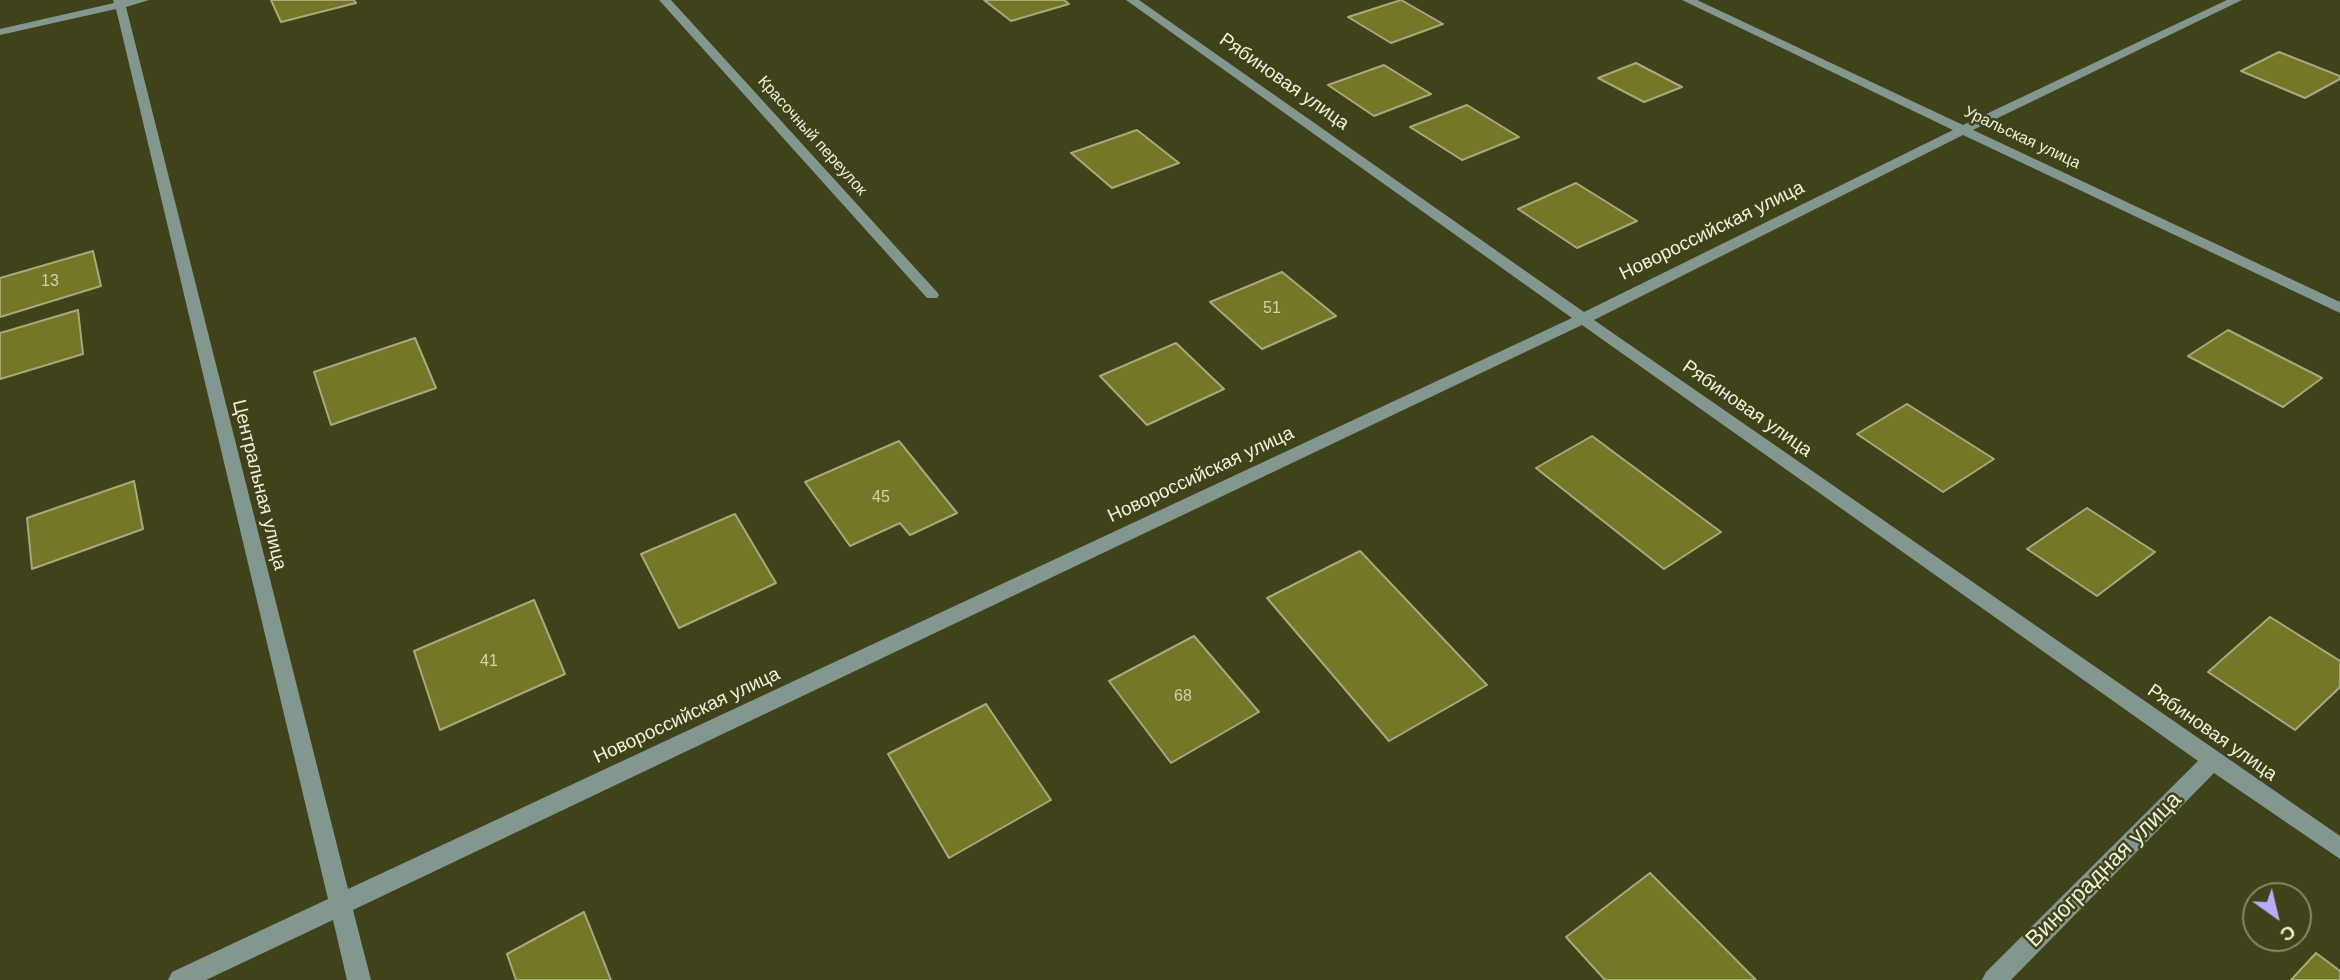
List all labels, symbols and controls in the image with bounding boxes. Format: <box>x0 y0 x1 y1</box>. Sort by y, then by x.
street label: Рябиновая улица <box>1215 29 1353 135</box>
street label: Красочный переулок <box>753 72 871 200</box>
street label: Уральская улица <box>1961 103 2083 173</box>
street label: Новороссийская улица <box>1616 176 1808 286</box>
house number: 13 <box>41 272 59 292</box>
house number: 51 <box>1263 299 1281 319</box>
street label: Рябиновая улица <box>1678 356 1816 462</box>
street label: Центральная улица <box>227 397 291 573</box>
street label: Новороссийская улица <box>1104 422 1298 528</box>
house number: 45 <box>872 488 890 508</box>
house number: 41 <box>480 652 498 672</box>
street label: Новороссийская улица <box>590 663 784 769</box>
street label: Рябиновая улица <box>2143 680 2281 786</box>
house number: 68 <box>1174 687 1192 707</box>
street label: Виноградная улица <box>2020 786 2188 954</box>
north arrow <box>2242 882 2312 952</box>
text: С <box>2276 921 2299 946</box>

